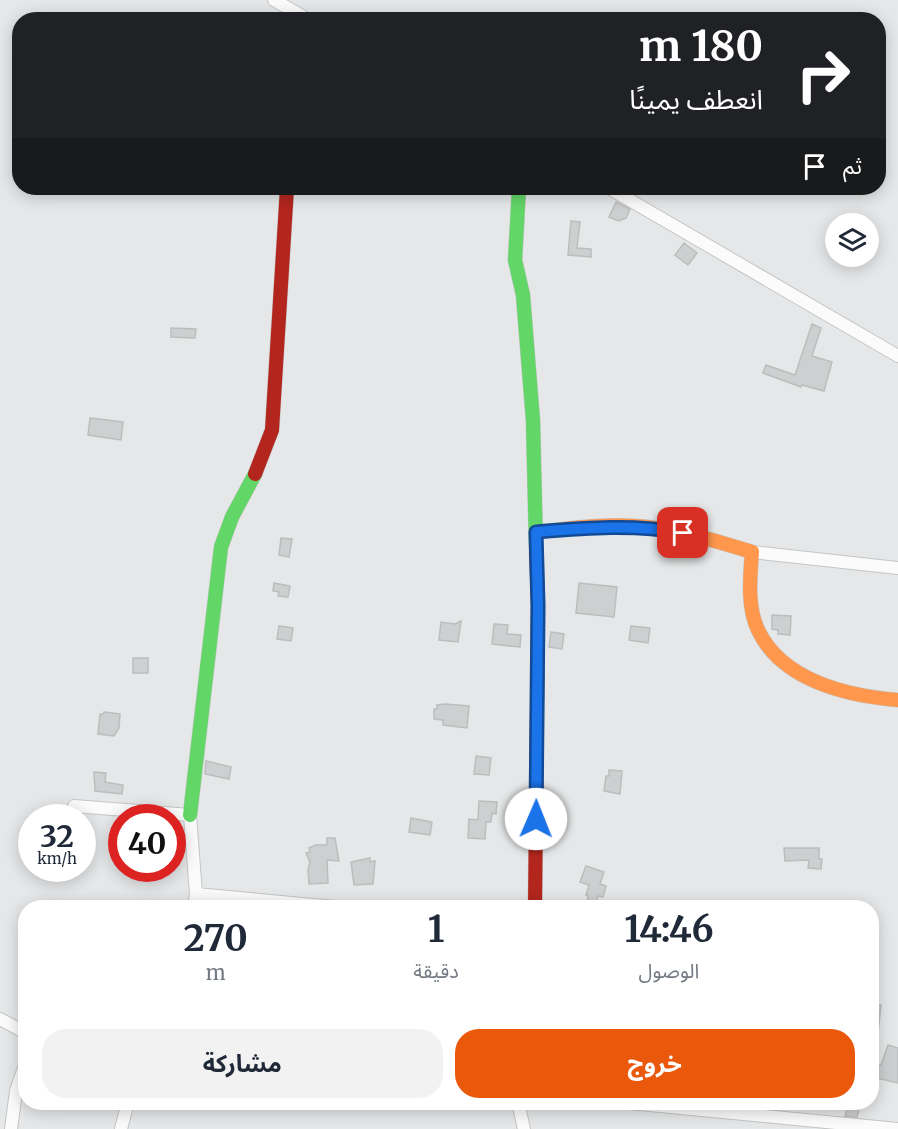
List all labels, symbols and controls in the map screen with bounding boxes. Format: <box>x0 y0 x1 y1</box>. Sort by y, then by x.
text: 180 m <box>639 20 763 72</box>
icon: right <box>784 36 862 114</box>
text: انعطف يمينًا <box>629 82 763 116</box>
icon: arrive <box>798 150 831 183</box>
text: ثم <box>843 152 862 180</box>
map controls <box>825 213 879 267</box>
button: layers <box>825 213 879 267</box>
pin <box>657 507 708 558</box>
icon: arrive <box>666 516 699 549</box>
position arrow <box>504 787 568 851</box>
speed limit sign: 40 <box>108 804 186 882</box>
text: 32 <box>40 817 74 855</box>
text: km/h <box>37 849 77 868</box>
text: 1 <box>428 907 444 952</box>
text: 14:46 <box>624 907 714 952</box>
text: 270 <box>183 916 248 961</box>
text: دقيقة <box>413 958 459 983</box>
text: الوصول <box>638 958 699 983</box>
text: m <box>206 960 226 985</box>
button: مشاركة <box>42 1029 443 1098</box>
button: خروج <box>455 1029 855 1098</box>

